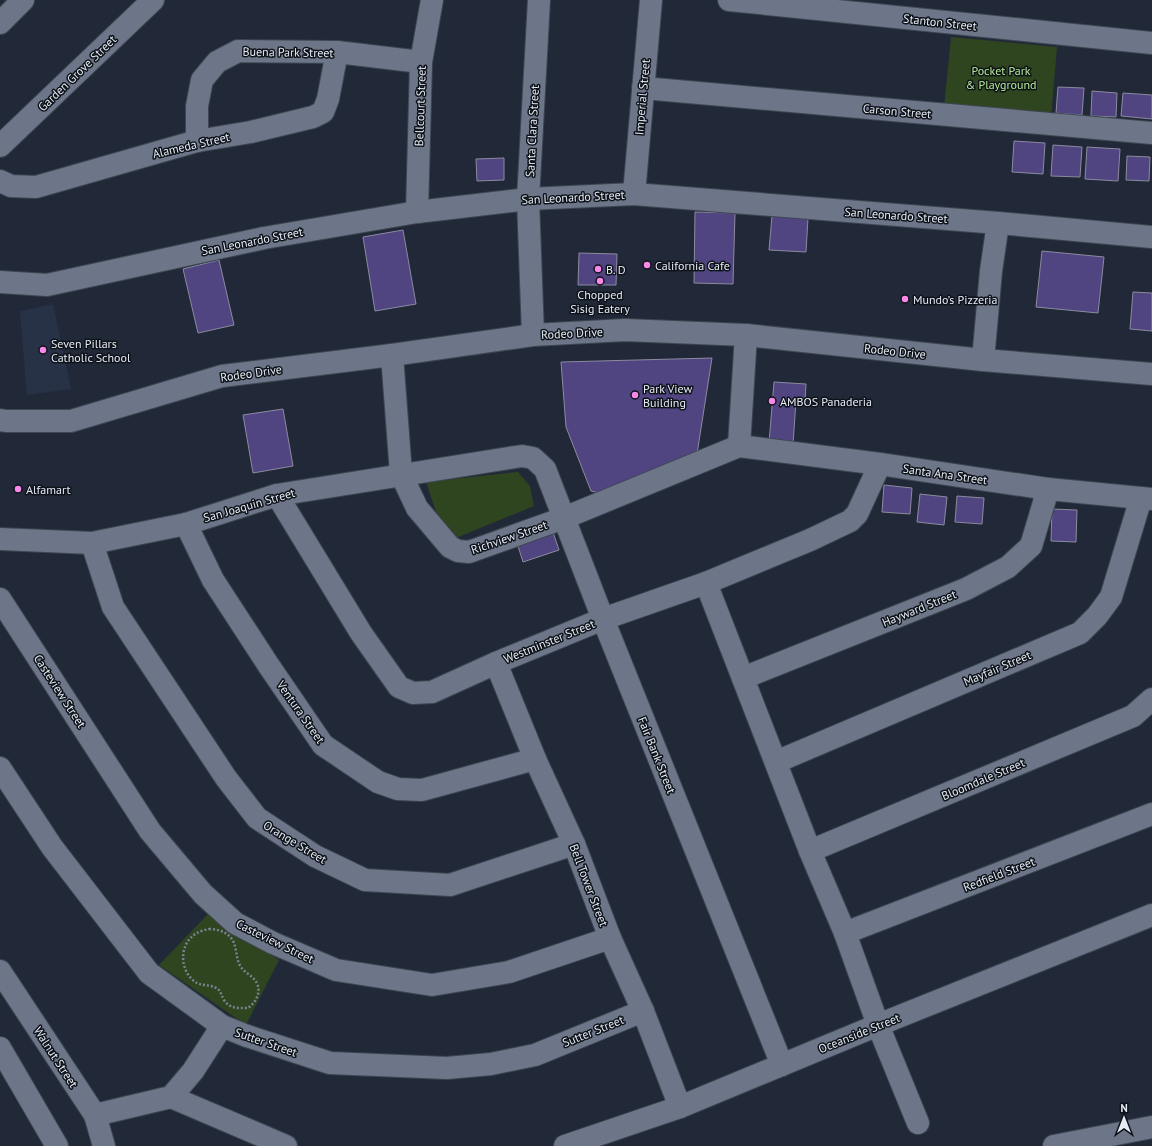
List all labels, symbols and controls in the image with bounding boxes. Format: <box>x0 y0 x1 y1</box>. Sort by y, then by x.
street label: Stanton Street <box>903 11 977 33</box>
street label: Garden Grove Street <box>35 32 119 114</box>
street label: Buena Park Street <box>242 44 334 60</box>
street label: Imperial Street <box>631 58 653 136</box>
park label: Pocket Park & Playground <box>965 63 1037 92</box>
street label: Bellcourt Street <box>411 66 429 146</box>
street label: Santa Clara Street <box>522 85 542 177</box>
street label: Carson Street <box>862 101 932 121</box>
street label: Alameda Street <box>151 129 231 161</box>
street label: San Leonardo Street <box>521 187 625 207</box>
street label: San Leonardo Street <box>844 204 948 226</box>
street label: San Leonardo Street <box>200 224 304 258</box>
place label: California Cafe <box>655 258 730 273</box>
marker: California Cafe <box>642 260 652 270</box>
place label: B. D <box>606 262 626 277</box>
marker: B. D <box>593 264 603 274</box>
marker: Chopped Sisig Eatery <box>595 276 605 286</box>
place label: Chopped Sisig Eatery <box>570 287 630 316</box>
place label: Mundo’s Pizzeria <box>913 292 997 307</box>
marker: Mundo’s Pizzeria <box>900 294 910 304</box>
street label: Rodeo Drive <box>541 324 603 342</box>
place label: Seven Pillars Catholic School <box>51 336 131 365</box>
street label: Rodeo Drive <box>863 340 927 362</box>
marker: Seven Pillars Catholic School <box>38 345 48 355</box>
street label: Rodeo Drive <box>219 361 283 385</box>
place label: Park View Building <box>643 381 693 410</box>
marker: Park View Building <box>630 390 640 400</box>
place label: AMBOS Panaderia <box>780 394 872 409</box>
marker: AMBOS Panaderia <box>767 396 777 406</box>
street label: Santa Ana Street <box>902 461 988 487</box>
place label: Alfamart <box>26 482 71 497</box>
marker: Alfamart <box>13 484 23 494</box>
street label: San Joaquin Street <box>202 485 296 525</box>
street label: Richview Street <box>469 517 549 557</box>
street label: Hayward Street <box>880 586 958 630</box>
street label: Westminster Street <box>501 616 597 666</box>
street label: Mayfair Street <box>961 647 1033 689</box>
street label: Casteview Street <box>31 651 89 731</box>
street label: Ventura Street <box>273 677 328 746</box>
street label: Fair Bank Street <box>635 714 679 796</box>
street label: Bloomdale Street <box>939 755 1027 803</box>
street label: Orange Street <box>261 817 329 867</box>
street label: Bell Tower Street <box>566 842 612 928</box>
street label: Redfield Street <box>961 853 1037 895</box>
street label: Casteview Street <box>234 916 316 966</box>
street label: Oceanside Street <box>816 1010 902 1056</box>
street label: Sutter Street <box>560 1012 626 1050</box>
street label: Walnut Street <box>31 1024 81 1090</box>
street label: Sutter Street <box>233 1024 299 1060</box>
north arrow <box>1104 1098 1144 1138</box>
text: N <box>1120 1101 1128 1115</box>

